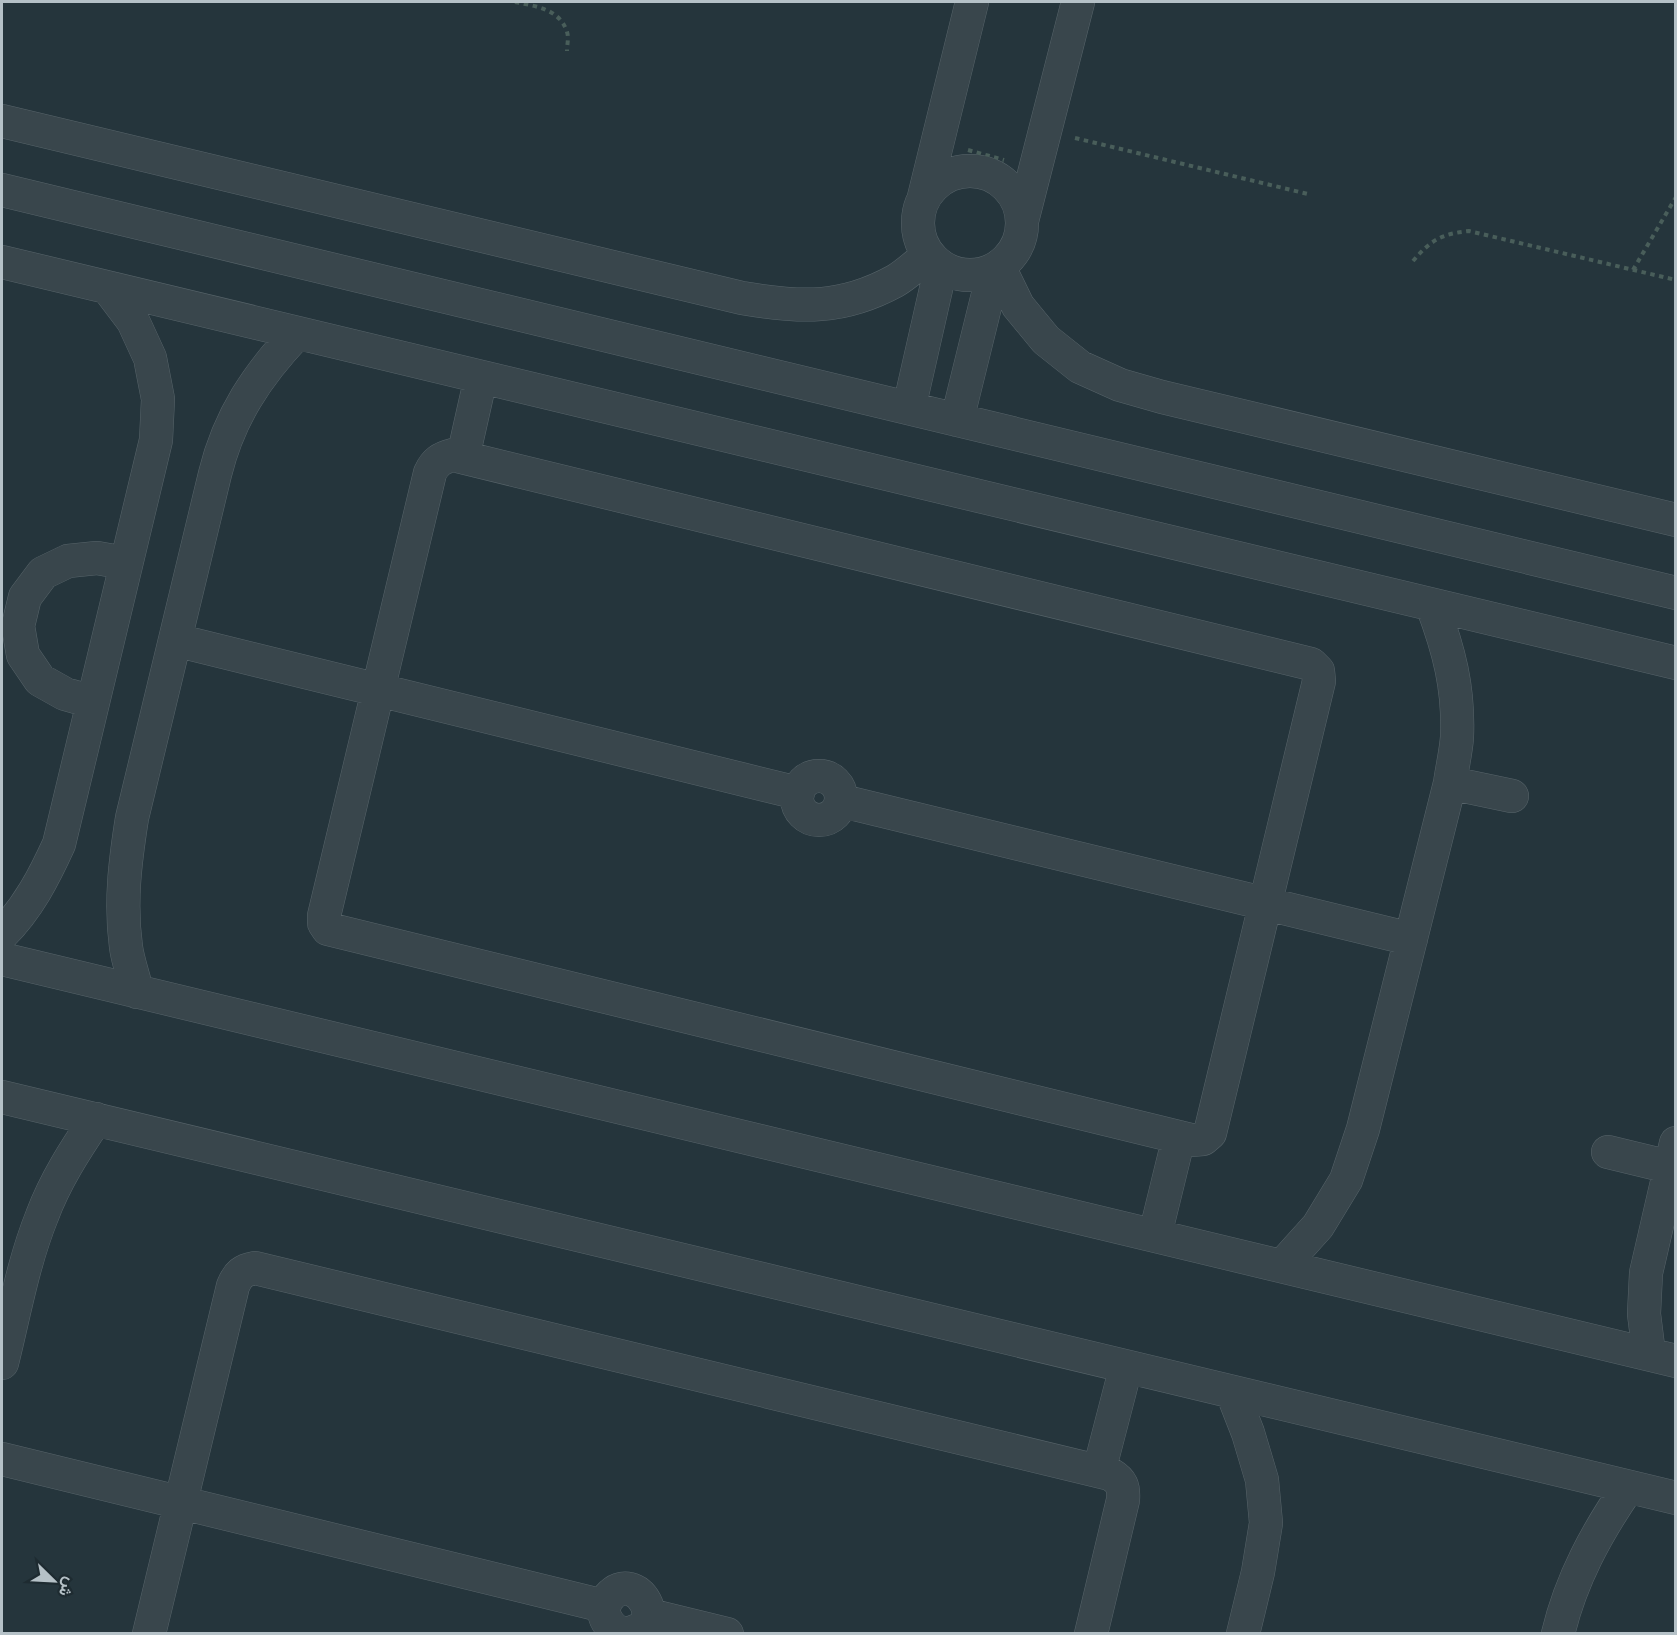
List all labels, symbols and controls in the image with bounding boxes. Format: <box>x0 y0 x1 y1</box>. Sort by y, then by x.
north arrow <box>24 1551 84 1611</box>
text: ش <box>55 1574 80 1600</box>

